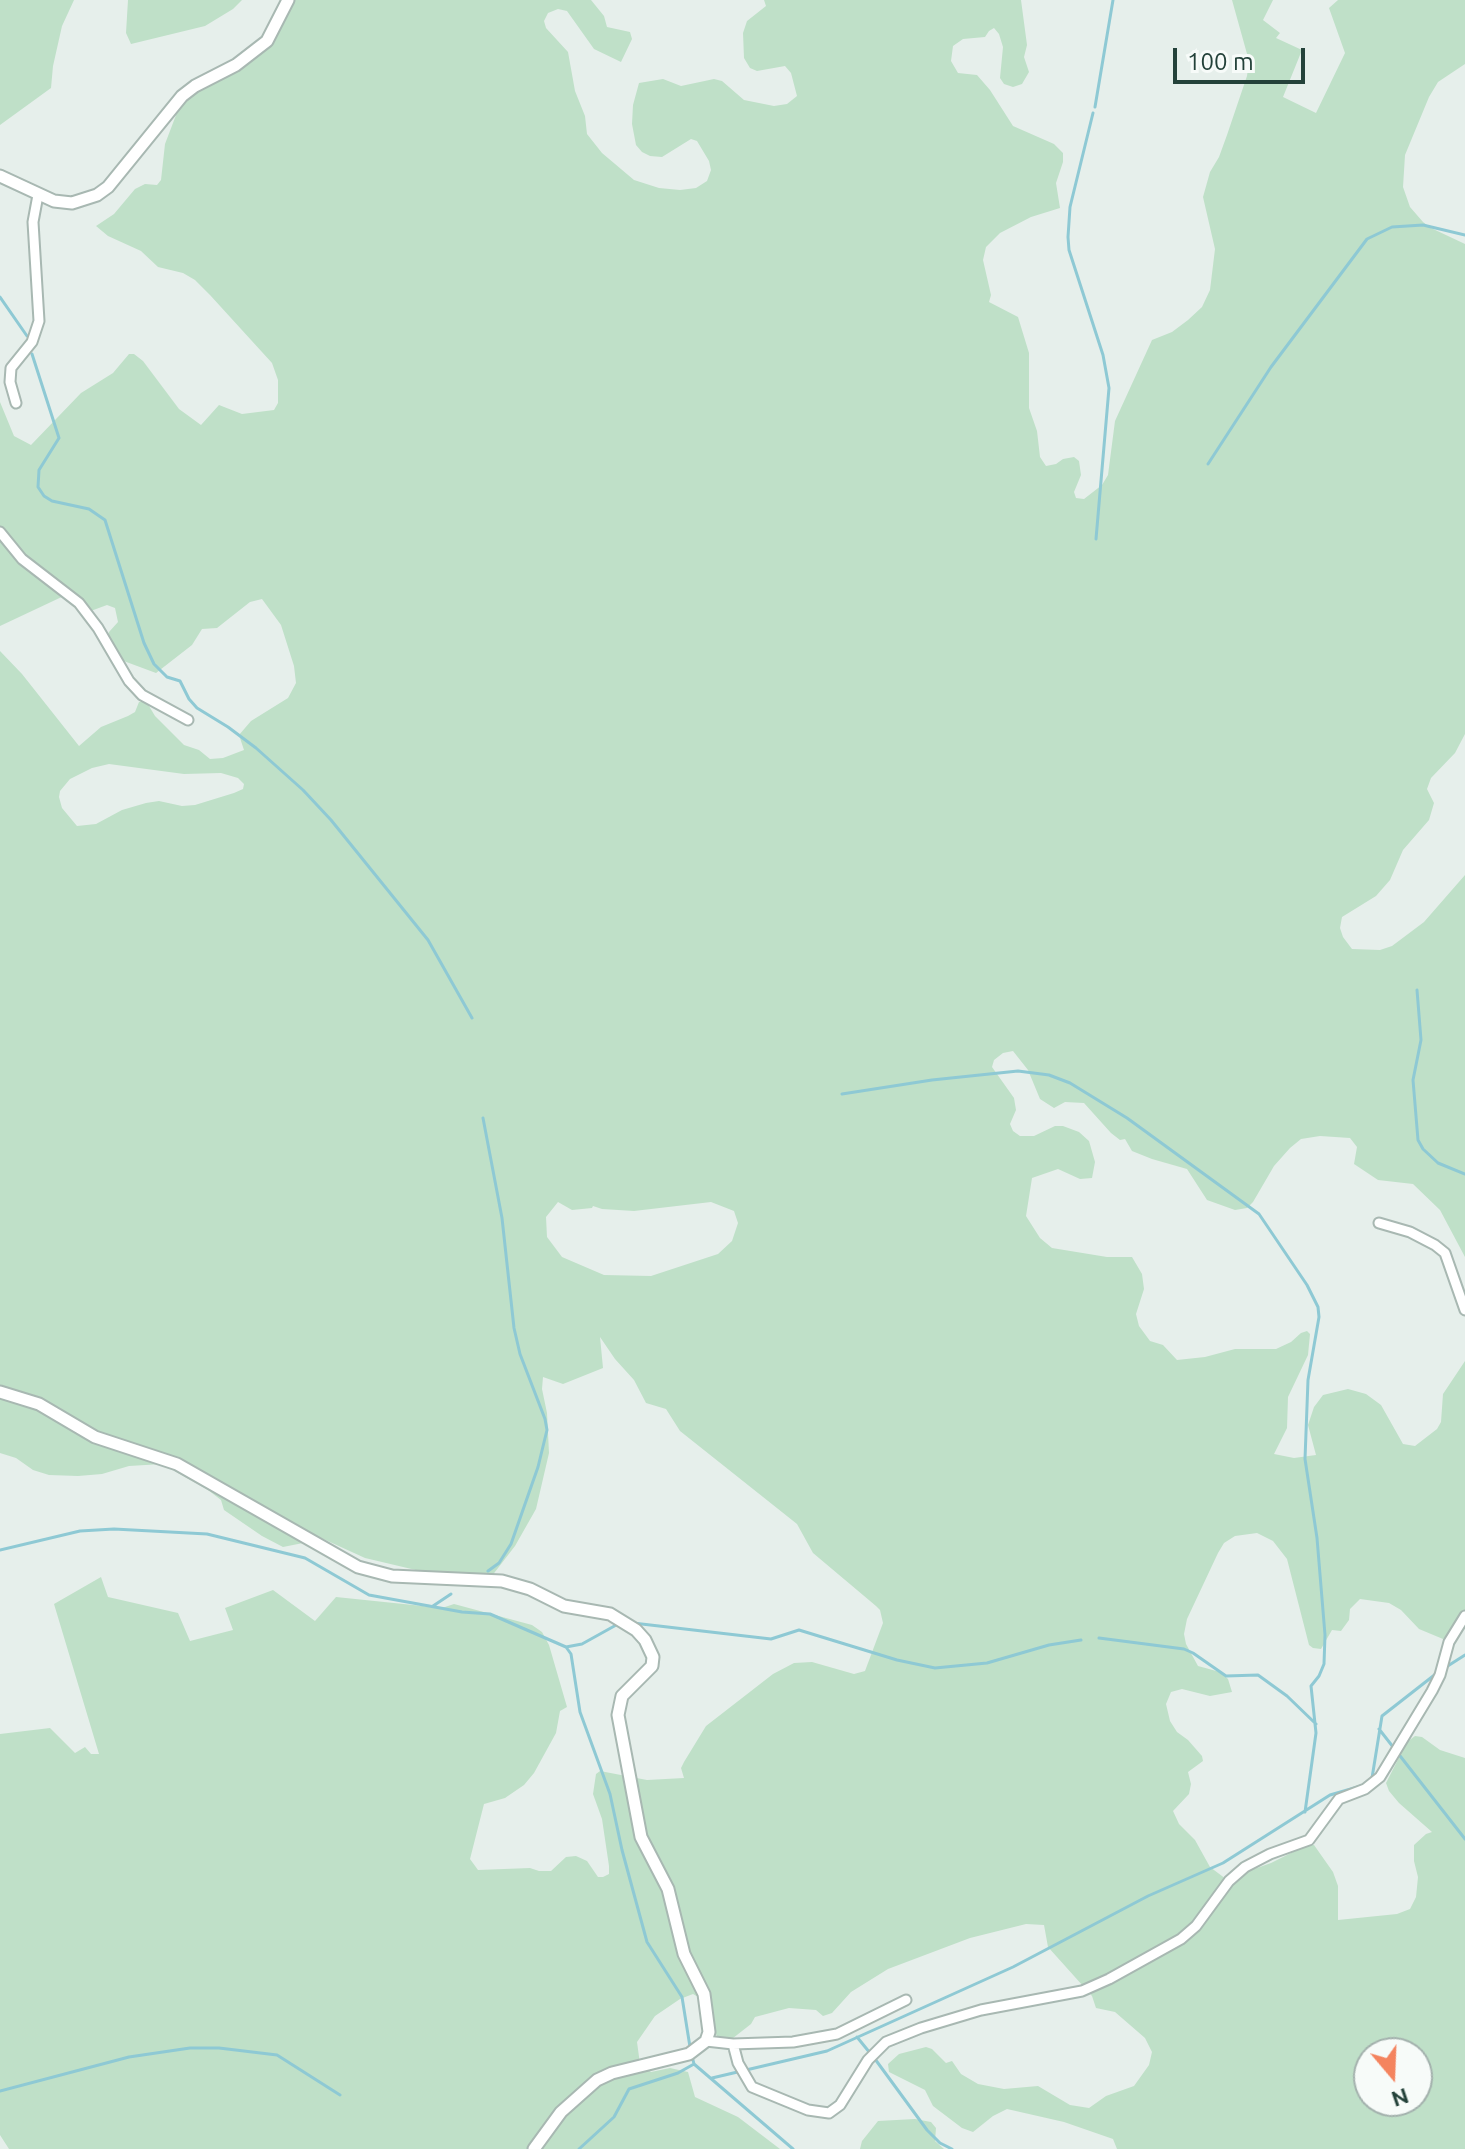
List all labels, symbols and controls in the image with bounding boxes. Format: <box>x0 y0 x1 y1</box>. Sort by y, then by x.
scale bar <box>1177 32 1309 82</box>
text: 100 m <box>1187 48 1254 75</box>
north arrow <box>1353 2037 1433 2117</box>
text: N <box>1388 2084 1412 2113</box>

